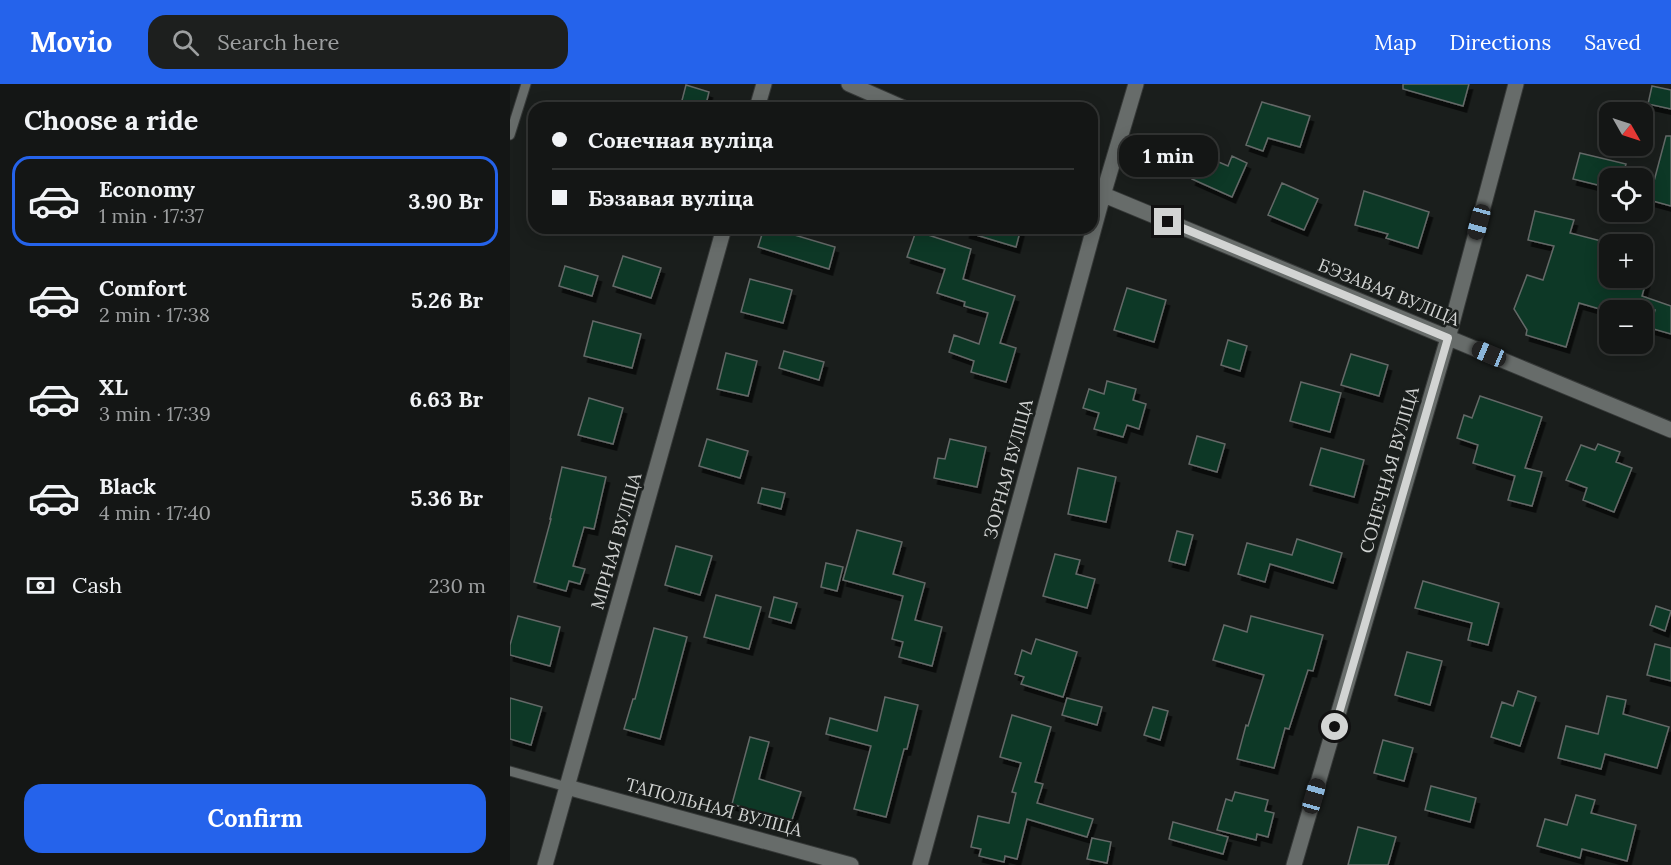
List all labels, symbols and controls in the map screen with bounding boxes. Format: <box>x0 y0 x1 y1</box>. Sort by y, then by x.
search box <box>148 15 568 69</box>
text: Movio <box>30 24 112 60</box>
icon: search <box>169 26 202 59</box>
text: Search here <box>217 28 339 56</box>
text: Map <box>1374 29 1417 56</box>
text: Directions <box>1450 29 1551 56</box>
text: Saved <box>1584 29 1641 56</box>
north arrow <box>1599 102 1653 156</box>
map controls <box>1599 102 1653 354</box>
text: Choose a ride <box>24 103 198 137</box>
text: Сонечная вуліца <box>588 126 774 154</box>
callout: 1 min <box>1118 135 1218 177</box>
text: 1 min <box>1143 143 1194 168</box>
button: locate <box>1599 168 1653 222</box>
icon: car <box>27 174 81 228</box>
text: Economy <box>99 175 195 203</box>
text: Бэзавая вуліца <box>588 184 754 212</box>
text: 3.90 Br <box>408 187 483 215</box>
car <box>1466 202 1492 242</box>
text: 1 min · 17:37 <box>99 203 204 228</box>
route end <box>1154 208 1181 235</box>
button: + <box>1599 234 1653 288</box>
street label: БЭЗАВАЯ ВУЛІЦА <box>1315 253 1464 331</box>
icon: car <box>27 273 81 327</box>
text: Comfort <box>99 274 187 302</box>
text: 5.26 Br <box>411 286 483 314</box>
button: − <box>1599 300 1653 354</box>
text: 2 min · 17:38 <box>99 302 210 327</box>
car <box>1469 339 1509 369</box>
icon: car <box>27 372 81 426</box>
text: XL <box>99 373 128 401</box>
street label: СОНЕЧНАЯ ВУЛІЦА <box>1354 383 1424 556</box>
text: 6.63 Br <box>410 385 483 413</box>
street label: ЗОРНАЯ ВУЛІЦА <box>978 396 1038 541</box>
text: 3 min · 17:39 <box>99 401 211 426</box>
street label: МІРНАЯ ВУЛІЦА <box>585 469 647 612</box>
icon: car <box>27 471 81 525</box>
text: Black <box>99 472 156 500</box>
text: 5.36 Br <box>410 484 483 512</box>
text: 4 min · 17:40 <box>99 500 211 525</box>
icon: cash <box>24 569 57 602</box>
text: Cash <box>72 571 122 599</box>
text: 230 m <box>429 573 486 598</box>
route start <box>1321 713 1348 740</box>
street label: ТАПОЛЬНАЯ ВУЛІЦА <box>623 772 805 842</box>
car <box>1300 776 1328 816</box>
button: Confirm <box>24 784 486 853</box>

